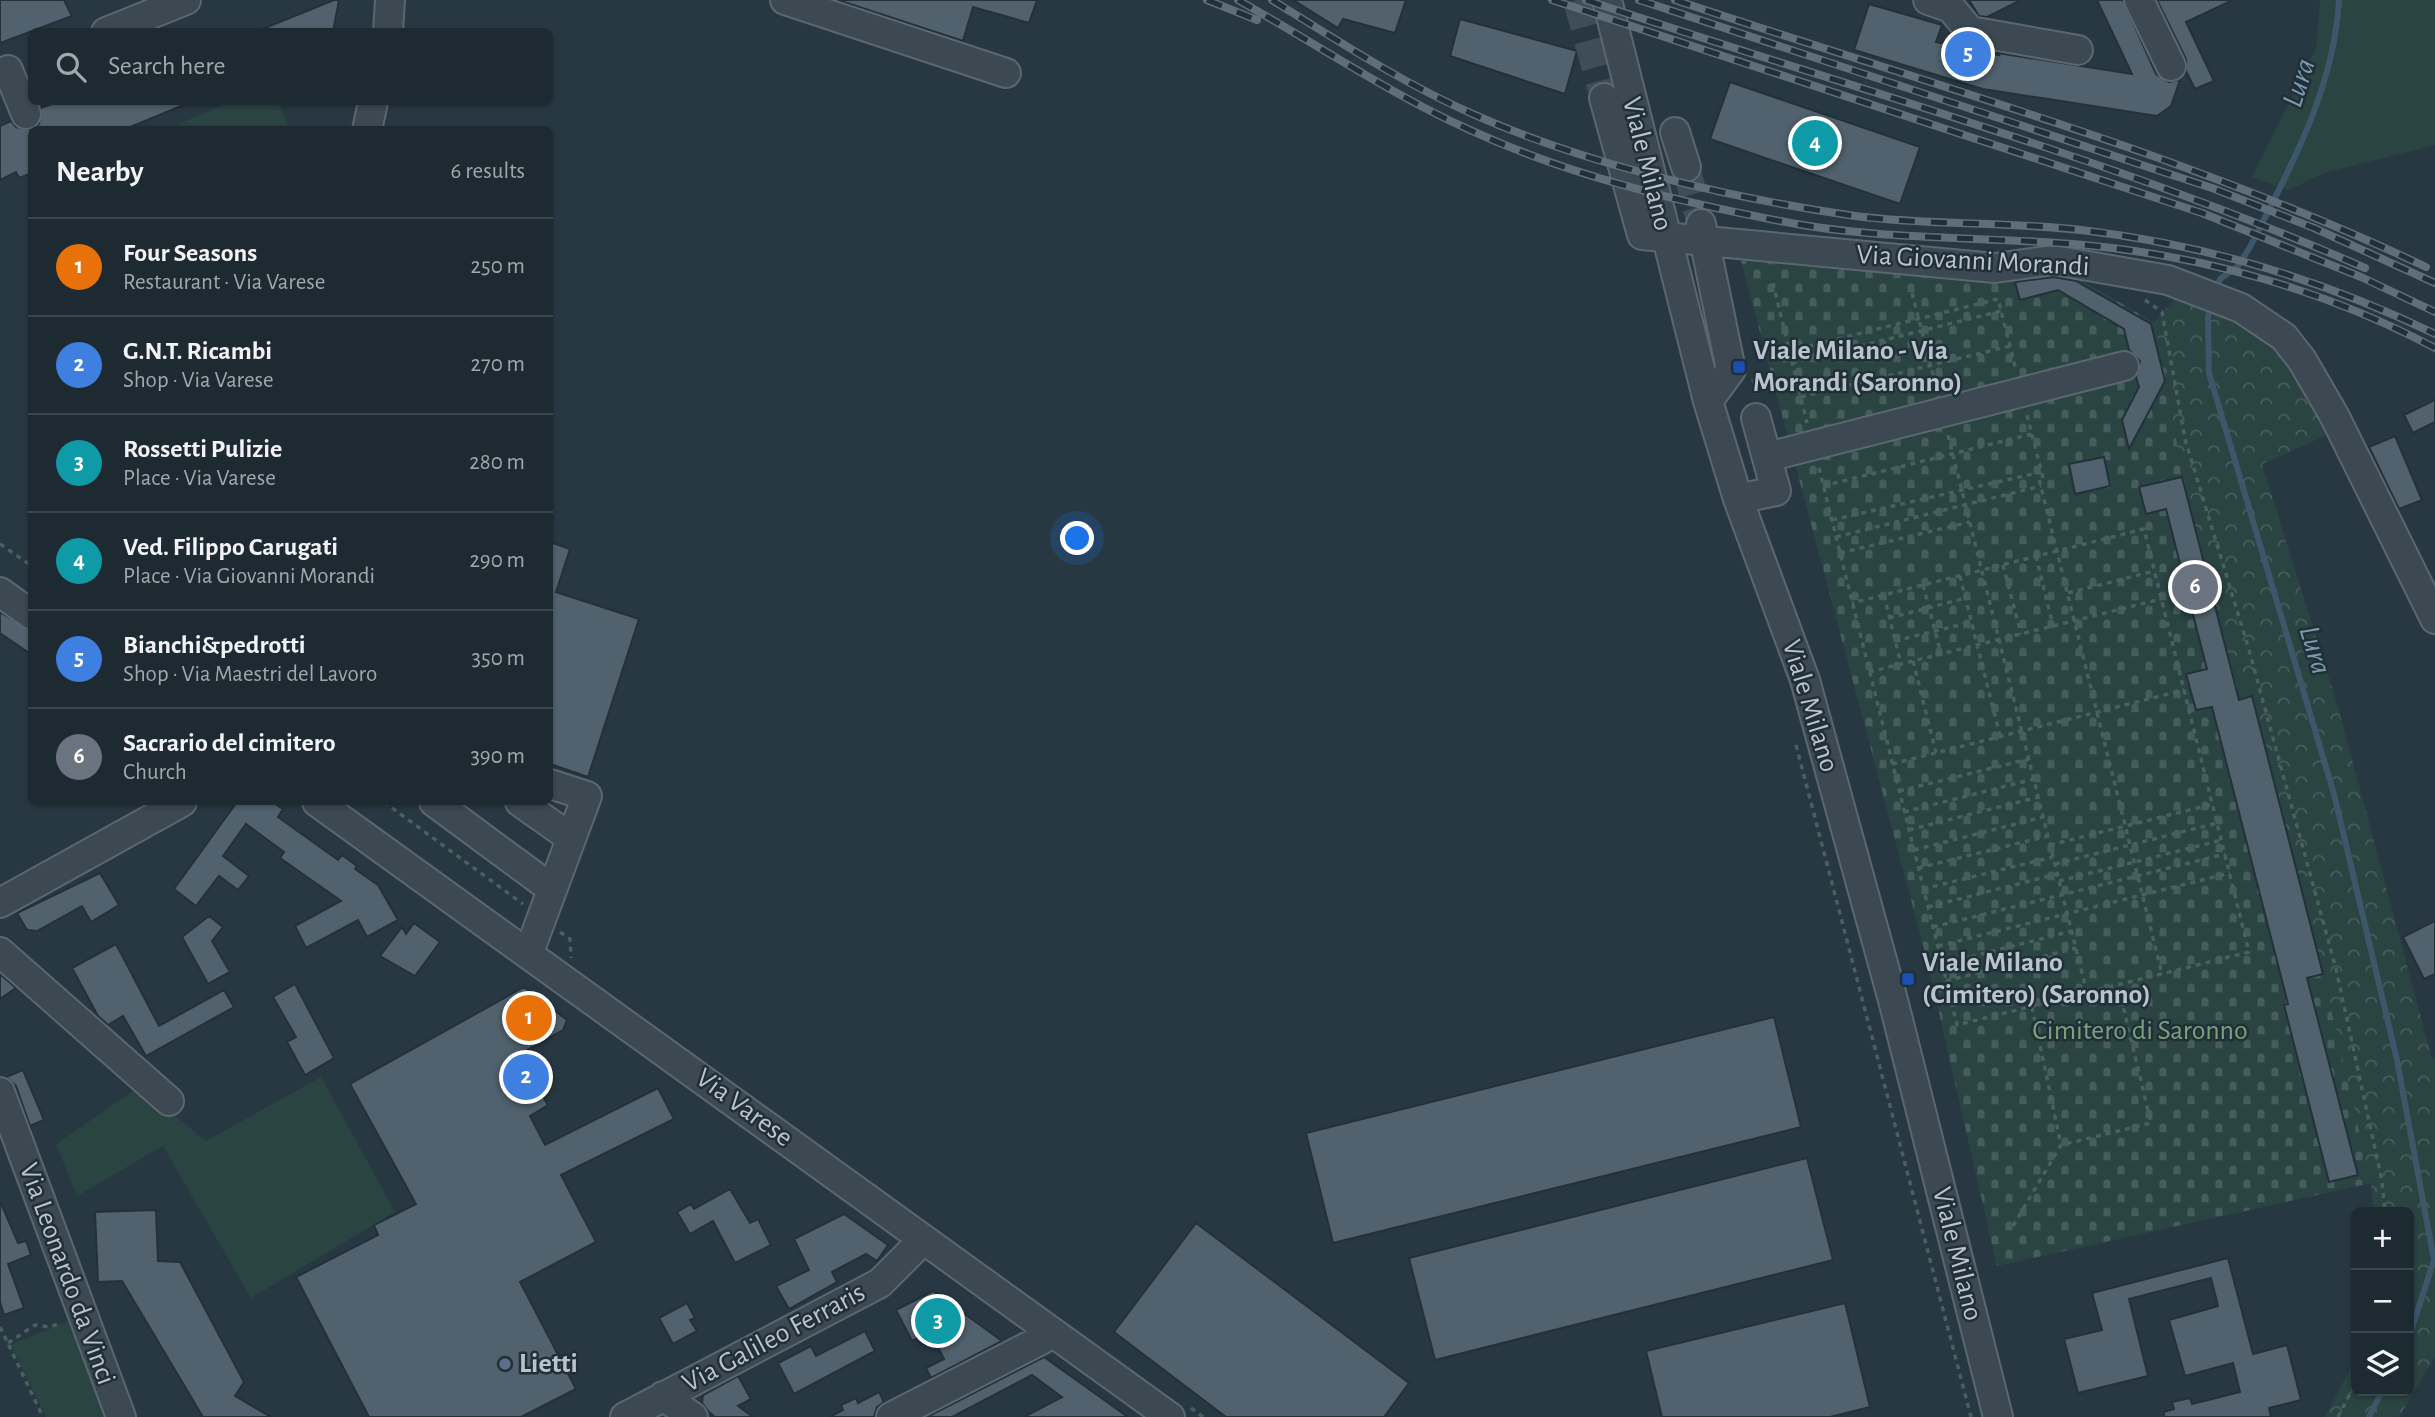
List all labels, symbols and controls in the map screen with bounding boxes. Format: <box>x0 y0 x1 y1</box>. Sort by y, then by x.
search box <box>28 28 553 105</box>
pin: 5 <box>1945 28 1991 80</box>
icon: search <box>52 48 90 86</box>
text: Search here <box>108 53 226 79</box>
water label: Lura <box>2277 55 2321 111</box>
street label: Viale Milano <box>1617 94 1677 234</box>
pin: 4 <box>1792 117 1838 169</box>
text: Nearby <box>56 157 144 187</box>
text: 6 results <box>451 160 525 183</box>
text: Four Seasons <box>123 240 257 266</box>
street label: Via Giovanni Morandi <box>1856 241 2090 281</box>
text: 1 <box>75 255 83 278</box>
text: 250 m <box>471 255 525 278</box>
text: Restaurant · Via Varese <box>123 271 325 294</box>
place label: Viale Milano - Via Morandi (Saronno) <box>1753 337 1963 397</box>
text: G.N.T. Ricambi <box>123 338 272 364</box>
text: 2 <box>74 353 84 376</box>
text: 270 m <box>471 353 525 376</box>
marker: Viale Milano - Via Morandi (Saronno) <box>1731 359 1747 375</box>
text: Shop · Via Varese <box>123 369 274 392</box>
text: Rossetti Pulizie <box>123 436 282 462</box>
text: 3 <box>74 451 84 474</box>
text: 280 m <box>469 451 525 474</box>
text: Place · Via Varese <box>123 467 276 490</box>
your location <box>1060 521 1094 555</box>
text: Ved. Filippo Carugati <box>123 534 338 560</box>
text: 4 <box>73 549 85 572</box>
text: 290 m <box>469 549 525 572</box>
pin: 6 <box>2172 561 2218 613</box>
text: Place · Via Giovanni Morandi <box>123 565 375 588</box>
water label: Lura <box>2294 622 2336 678</box>
text: Bianchi&pedrotti <box>123 632 306 658</box>
street label: Viale Milano <box>1777 637 1843 775</box>
text: 5 <box>74 647 84 670</box>
text: 350 m <box>472 647 525 670</box>
text: Shop · Via Maestri del Lavoro <box>123 663 377 686</box>
text: Sacrario del cimitero <box>123 730 336 756</box>
text: 6 <box>73 745 85 768</box>
text: 390 m <box>470 745 525 768</box>
text: Church <box>123 761 187 784</box>
place label: Viale Milano (Cimitero) (Saronno) <box>1922 949 2151 1009</box>
marker: Viale Milano (Cimitero) (Saronno) <box>1900 971 1916 987</box>
pin: 1 <box>506 992 552 1044</box>
park label: Cimitero di Saronno <box>2032 1017 2248 1045</box>
pin: 2 <box>503 1051 549 1103</box>
street label: Via Varese <box>690 1064 798 1152</box>
street label: Via Leonardo da Vinci <box>14 1160 120 1388</box>
street label: Viale Milano <box>1927 1184 1987 1324</box>
map controls <box>2351 1207 2414 1396</box>
button: + <box>2351 1207 2414 1270</box>
button: − <box>2351 1270 2414 1333</box>
street label: Via Galileo Ferraris <box>678 1278 870 1398</box>
pin: 3 <box>915 1295 961 1347</box>
button: layers <box>2351 1333 2414 1396</box>
place label: Lietti <box>519 1350 578 1378</box>
marker: Lietti <box>497 1356 513 1372</box>

